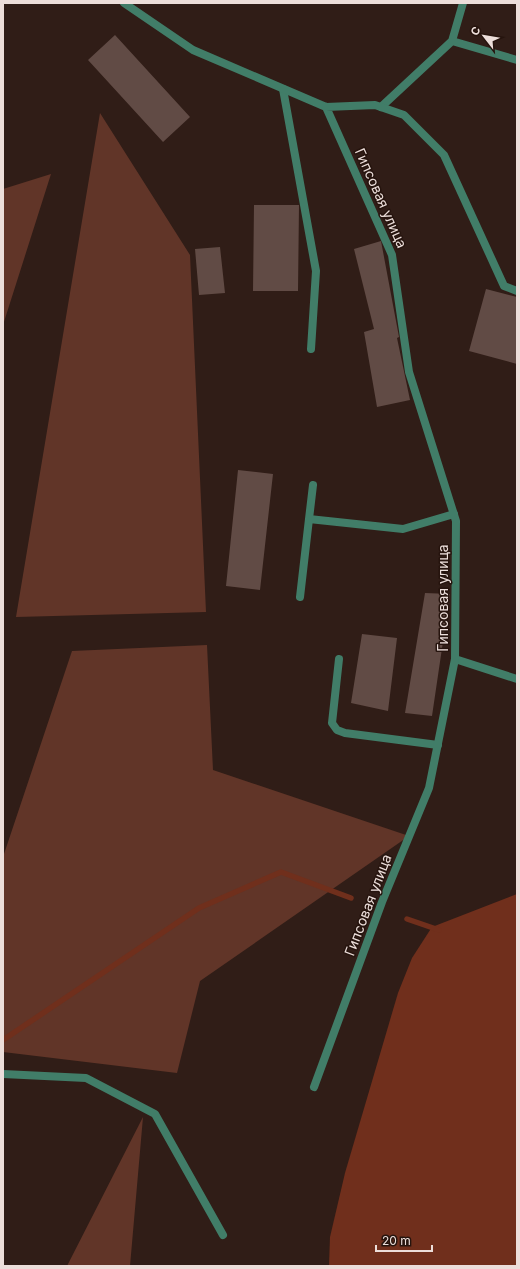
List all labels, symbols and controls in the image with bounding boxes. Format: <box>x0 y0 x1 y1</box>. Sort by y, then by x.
north arrow <box>464 16 504 56</box>
text: С <box>467 24 484 38</box>
street label: Гипсовая улица <box>352 145 411 250</box>
street label: Гипсовая улица <box>434 544 451 652</box>
street label: Гипсовая улица <box>340 852 395 958</box>
scale bar <box>376 1227 432 1253</box>
text: 20 m <box>382 1233 411 1248</box>

